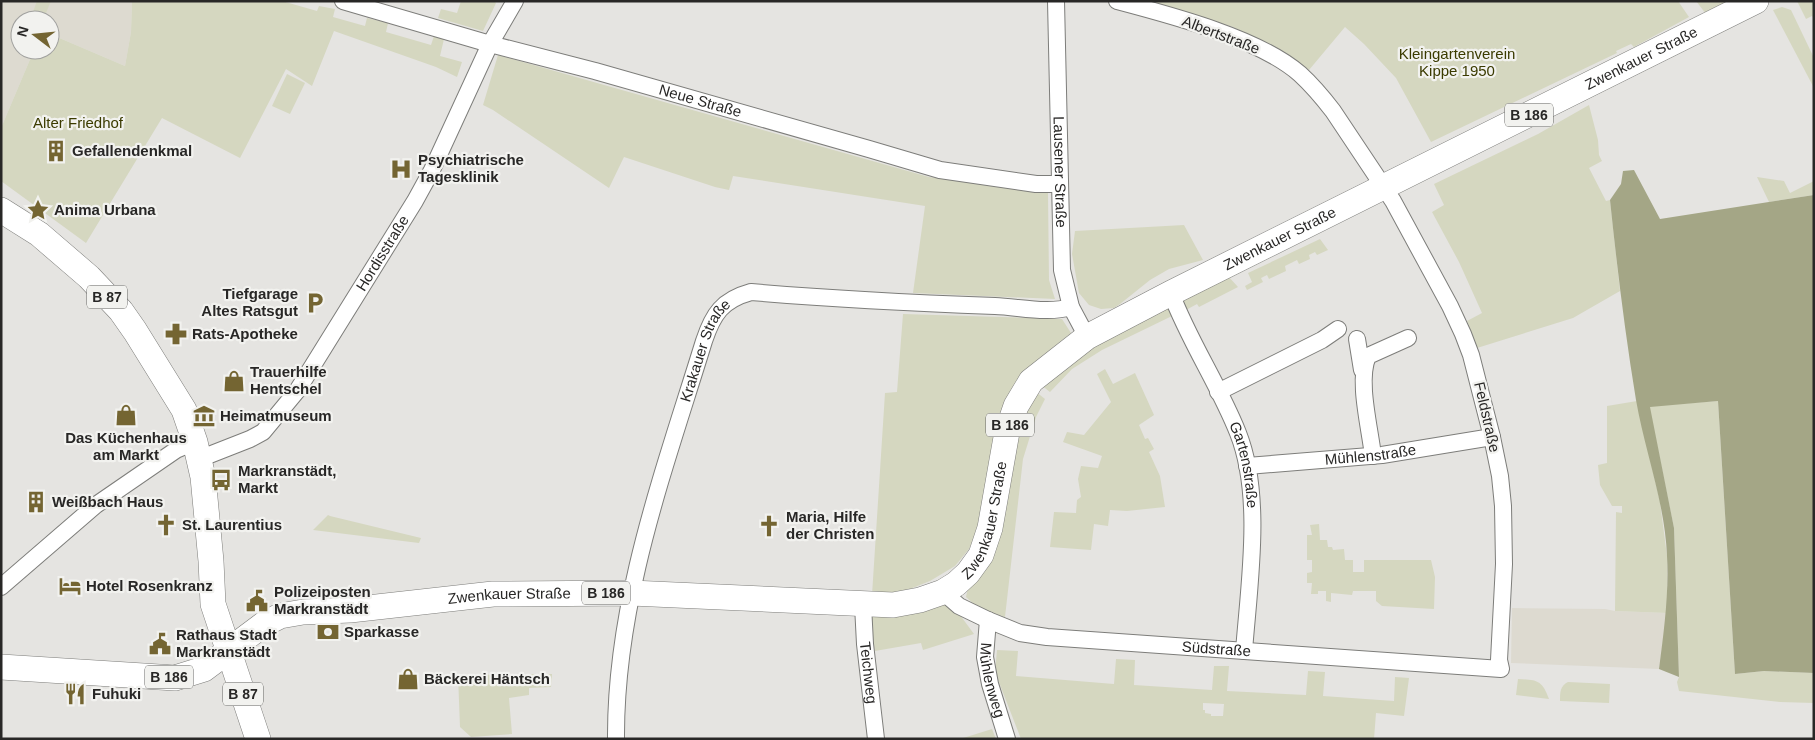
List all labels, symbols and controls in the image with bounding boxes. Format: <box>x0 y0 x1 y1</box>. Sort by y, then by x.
north arrow <box>10 10 60 60</box>
street label: Albertstraße <box>1180 12 1262 57</box>
street label: Zwenkauer Straße <box>1582 23 1700 93</box>
text: N <box>13 24 32 38</box>
park label: Kleingartenverein Kippe 1950 <box>1399 45 1515 79</box>
street label: Neue Straße <box>657 81 744 120</box>
road number: B 186 <box>1505 104 1553 126</box>
park label: Alter Friedhof <box>33 114 124 131</box>
street label: Lausener Straße <box>1051 116 1070 228</box>
building icon: Gefallendenkmal <box>43 138 69 164</box>
place label: Gefallendenkmal <box>72 142 192 159</box>
place label: Psychiatrische Tagesklinik <box>418 151 524 185</box>
hospital icon: Psychiatrische Tagesklinik <box>388 156 414 182</box>
place icon: Anima Urbana <box>25 197 51 223</box>
place label: Anima Urbana <box>54 201 156 218</box>
street label: Zwenkauer Straße <box>1221 203 1339 273</box>
street label: Hordisstraße <box>352 212 412 294</box>
place label: Tiefgarage Altes Ratsgut <box>201 285 298 319</box>
road number: B 87 <box>87 286 127 308</box>
parking icon: Tiefgarage Altes Ratsgut <box>302 290 328 316</box>
street label: Krakauer Straße <box>676 295 733 404</box>
pharmacy icon: Rats-Apotheke <box>163 321 189 347</box>
place label: Rats-Apotheke <box>192 325 298 342</box>
place label: Trauerhilfe Hentschel <box>250 363 327 397</box>
shop icon: Trauerhilfe Hentschel <box>221 368 247 394</box>
street label: Feldstraße <box>1471 380 1504 454</box>
shop icon: Das Küchenhaus am Markt <box>113 402 139 428</box>
museum icon: Heimatmuseum <box>191 403 217 429</box>
place label: Heimatmuseum <box>220 407 332 424</box>
road number: B 186 <box>986 414 1034 436</box>
street label: Gartenstraße <box>1226 419 1261 509</box>
place label: Das Küchenhaus am Markt <box>65 429 187 463</box>
street label: Mühlenstraße <box>1324 441 1417 468</box>
street label: Zwenkauer Straße <box>958 460 1010 582</box>
place label: Markranstädt, Markt <box>238 462 336 496</box>
bus stop icon: Markranstädt, Markt <box>208 467 234 493</box>
building icon: Weißbach Haus <box>23 489 49 515</box>
place label: Weißbach Haus <box>52 493 163 510</box>
place label: Maria, Hilfe der Christen <box>786 508 874 542</box>
church icon: St. Laurentius <box>153 512 179 538</box>
church icon: Maria, Hilfe der Christen <box>756 513 782 539</box>
place label: St. Laurentius <box>182 516 282 533</box>
hotel icon: Hotel Rosenkranz <box>57 573 83 599</box>
place label: Hotel Rosenkranz <box>86 577 213 594</box>
road number: B 186 <box>582 582 630 604</box>
place label: Polizeiposten Markranstädt <box>274 583 371 617</box>
street label: Zwenkauer Straße <box>447 584 571 607</box>
public building icon: Polizeiposten Markranstädt <box>244 588 270 614</box>
bank icon: Sparkasse <box>315 619 341 645</box>
place label: Sparkasse <box>344 623 419 640</box>
place label: Rathaus Stadt Markranstädt <box>176 626 277 660</box>
public building icon: Rathaus Stadt Markranstädt <box>147 631 173 657</box>
street label: Südstraße <box>1181 638 1251 659</box>
street label: Teichweg <box>857 641 881 705</box>
street label: Mühlenweg <box>977 642 1009 720</box>
road number: B 186 <box>145 666 193 689</box>
shop icon: Bäckerei Häntsch <box>395 666 421 692</box>
place label: Bäckerei Häntsch <box>424 670 550 687</box>
restaurant icon: Fuhuki <box>62 681 88 707</box>
road number: B 87 <box>223 682 263 706</box>
place label: Fuhuki <box>92 685 141 702</box>

